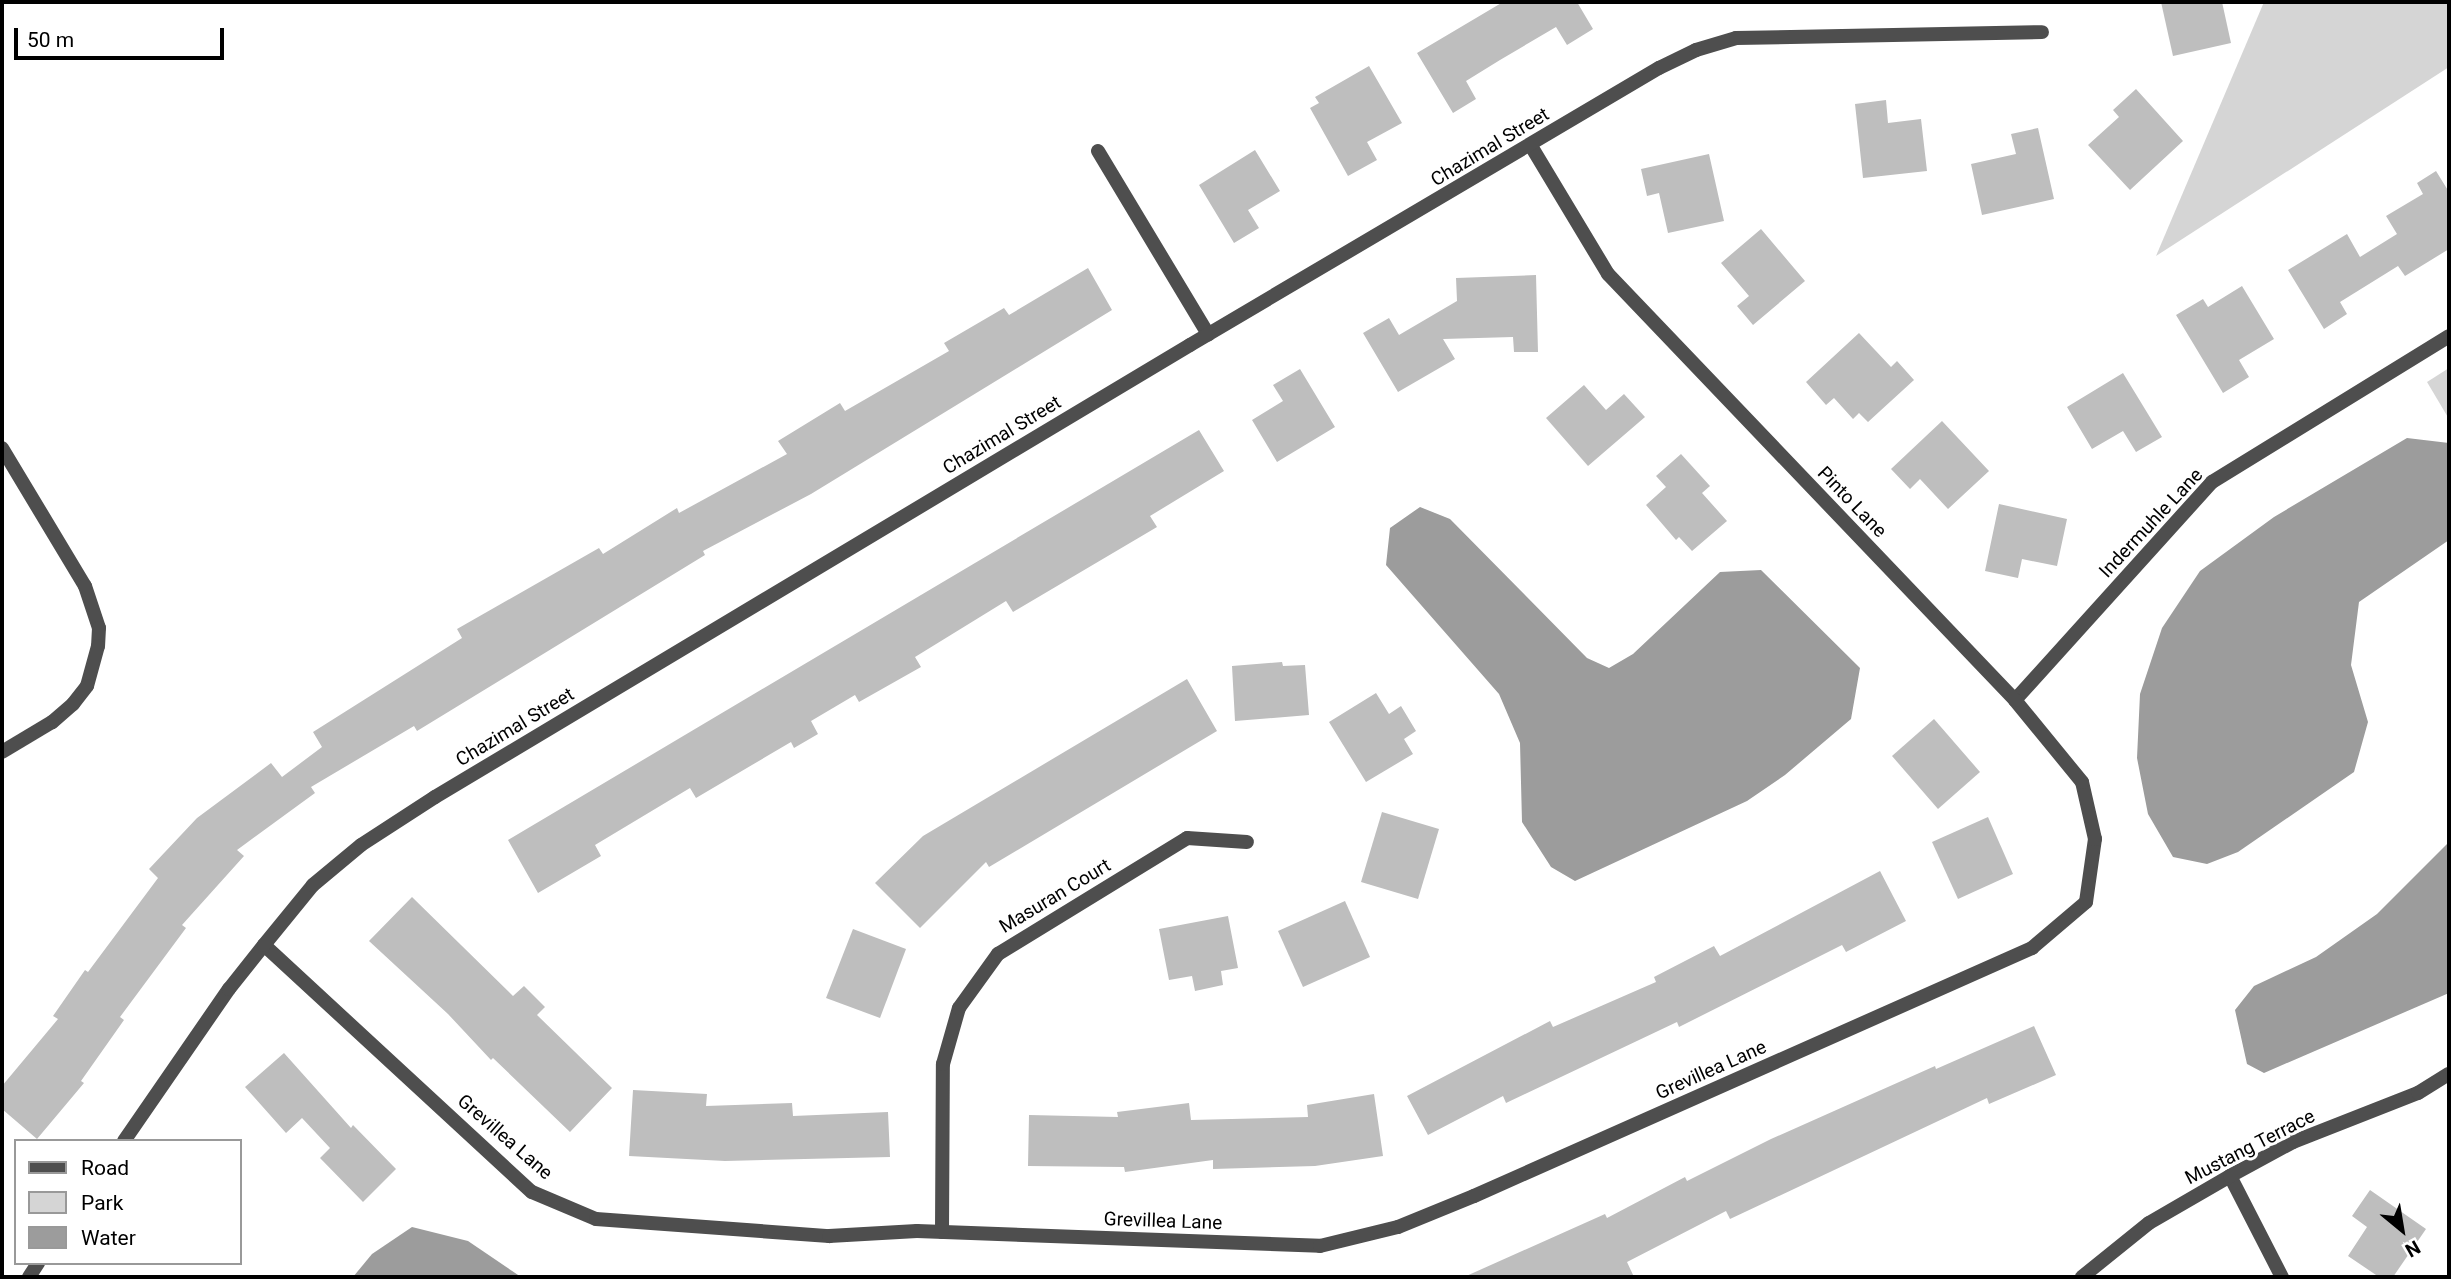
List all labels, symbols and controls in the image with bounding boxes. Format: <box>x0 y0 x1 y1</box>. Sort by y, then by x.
scale bar <box>18 14 228 58</box>
text: 50 m <box>27 28 74 52</box>
street label: Chazimal Street <box>1427 103 1553 191</box>
street label: Chazimal Street <box>939 391 1065 479</box>
street label: Pinto Lane <box>1813 462 1891 542</box>
street label: Indermuhle Lane <box>2095 464 2207 582</box>
street label: Chazimal Street <box>452 683 578 771</box>
street label: Masuran Court <box>995 854 1115 938</box>
street label: Grevillea Lane <box>1652 1035 1770 1105</box>
street label: Grevillea Lane <box>453 1090 557 1184</box>
street label: Mustang Terrace <box>2181 1104 2319 1190</box>
legend <box>14 1139 242 1265</box>
text: Road <box>81 1156 129 1180</box>
text: Park <box>81 1191 123 1215</box>
north arrow <box>2367 1195 2437 1265</box>
street label: Grevillea Lane <box>1103 1208 1223 1234</box>
text: Water <box>81 1226 136 1250</box>
text: N <box>2401 1235 2424 1262</box>

